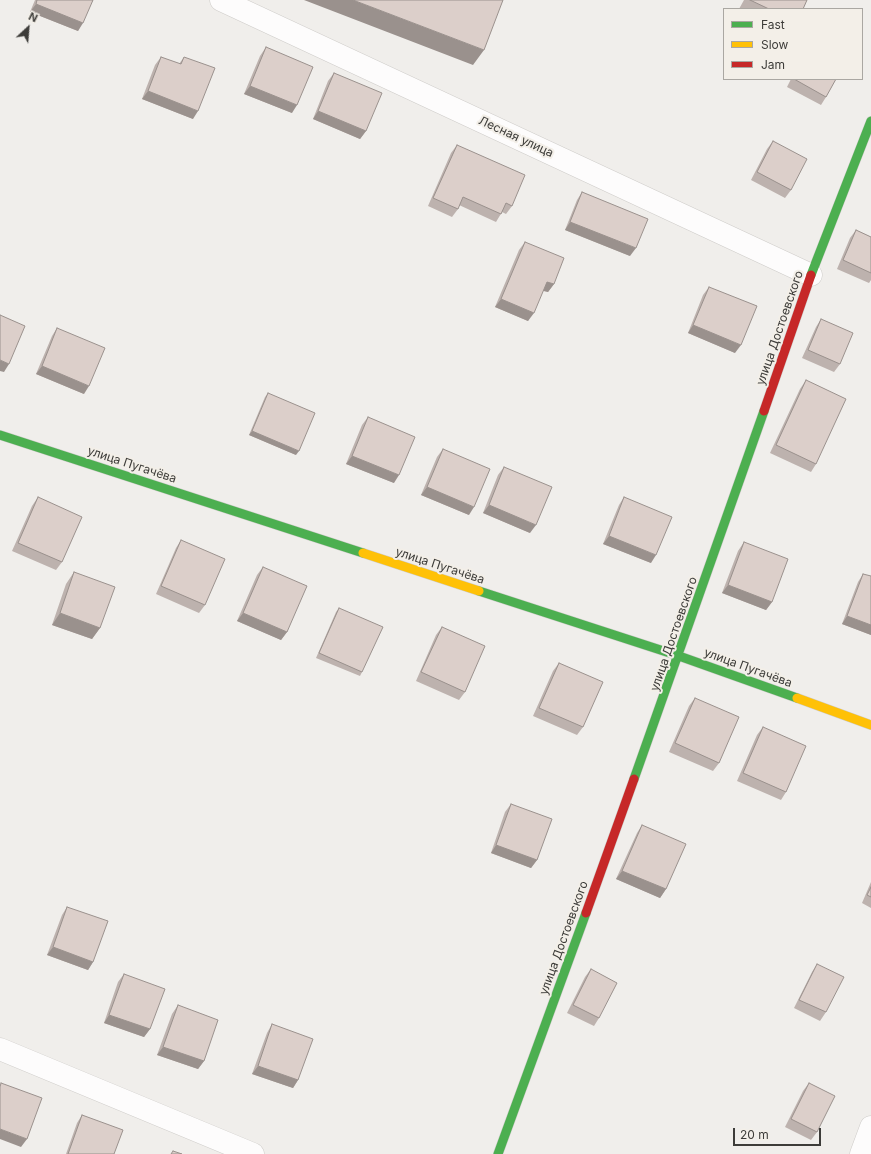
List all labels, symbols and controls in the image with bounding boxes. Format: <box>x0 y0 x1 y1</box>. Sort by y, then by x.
north arrow <box>8 8 48 48</box>
legend <box>723 8 863 80</box>
text: N <box>26 9 40 25</box>
text: Fast <box>761 17 785 32</box>
text: Slow <box>761 37 788 52</box>
text: Jam <box>761 57 785 72</box>
street label: Лесная улица <box>476 113 556 161</box>
street label: улица Достоевского <box>754 269 806 387</box>
street label: улица Пугачёва <box>86 444 178 486</box>
street label: улица Пугачёва <box>394 545 486 587</box>
street label: улица Достоевского <box>648 575 700 693</box>
street label: улица Пугачёва <box>702 645 794 691</box>
street label: улица Достоевского <box>537 879 591 997</box>
scale bar <box>735 1120 823 1146</box>
text: 20 m <box>740 1127 769 1142</box>

